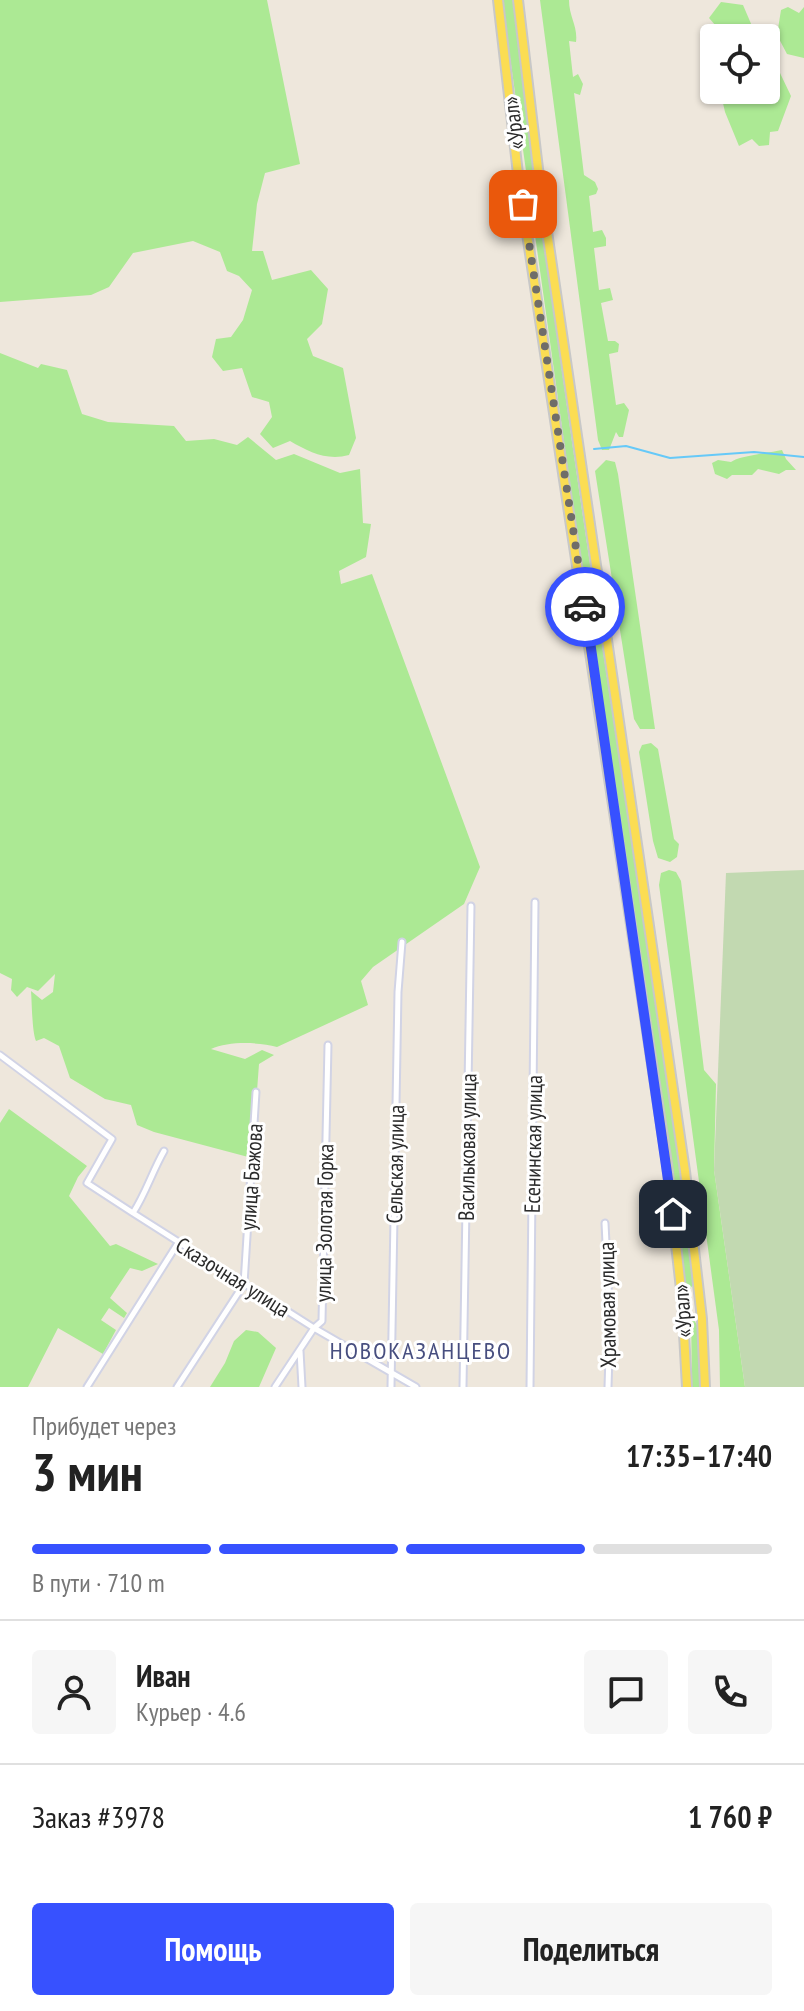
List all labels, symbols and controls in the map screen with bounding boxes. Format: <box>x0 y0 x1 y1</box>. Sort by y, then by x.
map controls <box>700 24 780 104</box>
button: locate <box>700 24 780 104</box>
street label: «Урал» <box>496 95 530 151</box>
pin <box>489 170 557 238</box>
icon: bag <box>501 182 545 226</box>
courier <box>545 567 625 647</box>
icon: car <box>563 585 607 629</box>
street label: Васильковая улица <box>452 1073 482 1221</box>
street label: Есенинская улица <box>518 1075 548 1213</box>
street label: Сельская улица <box>380 1104 410 1224</box>
street label: улица Бажова <box>233 1123 269 1231</box>
street label: улица Золотая Горка <box>309 1144 339 1302</box>
pin <box>639 1180 707 1248</box>
icon: home <box>651 1192 695 1236</box>
street label: Сказочная улица <box>171 1231 295 1323</box>
street label: Храмовая улица <box>592 1242 622 1368</box>
street label: «Урал» <box>666 1283 698 1339</box>
district label: НОВОКАЗАНЦЕВО <box>330 1335 512 1366</box>
text: Прибудет через <box>32 1409 176 1442</box>
text: 17:35–17:40 <box>626 1436 772 1475</box>
text: 3 мин <box>32 1438 143 1505</box>
text: В пути · 710 m <box>32 1566 165 1599</box>
button: person <box>32 1650 116 1734</box>
button: chat <box>584 1650 668 1734</box>
button: phone <box>688 1650 772 1734</box>
text: Иван <box>136 1656 191 1695</box>
text: Курьер · 4.6 <box>136 1695 246 1728</box>
text: Заказ #3978 <box>32 1797 165 1836</box>
text: 1 760 ₽ <box>688 1797 772 1836</box>
button: Помощь <box>32 1903 394 1995</box>
button: Поделиться <box>410 1903 772 1995</box>

